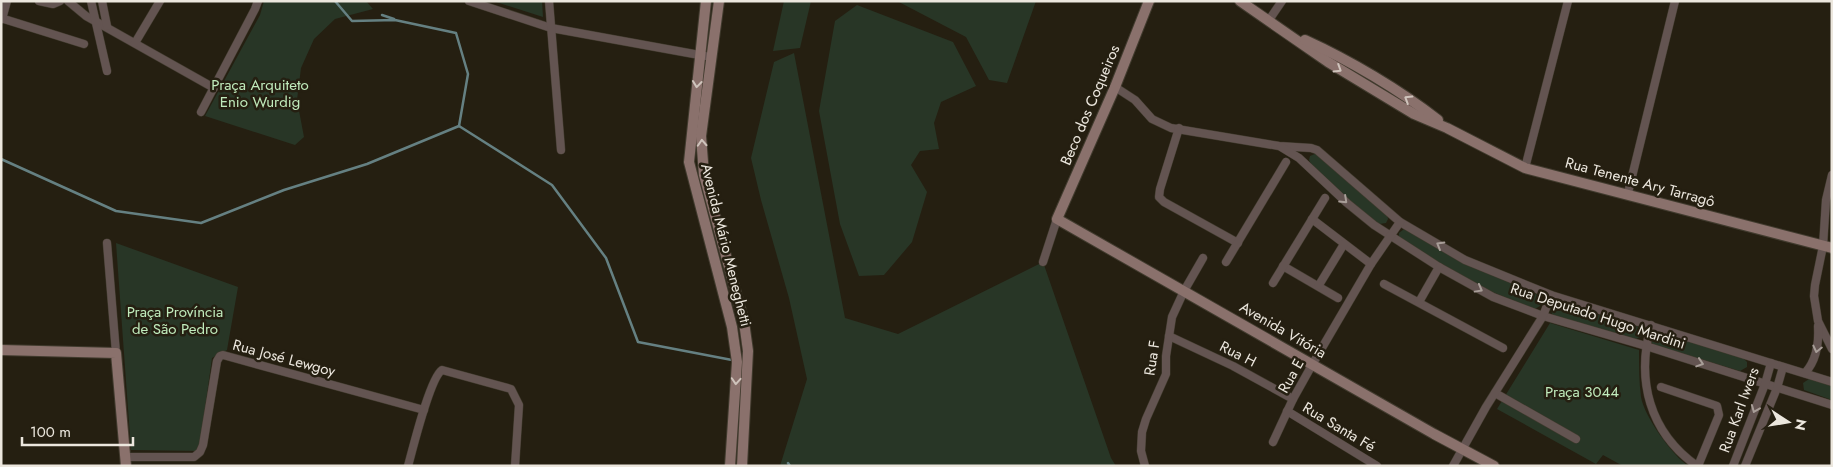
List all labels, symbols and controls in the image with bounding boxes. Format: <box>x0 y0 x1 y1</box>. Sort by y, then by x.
street label: Beco dos Coqueiros <box>1055 41 1125 169</box>
one-way arrow <box>1333 62 1342 72</box>
park label: Praça Arquiteto Enio Wurdig <box>211 74 309 113</box>
one-way arrow <box>692 81 703 89</box>
one-way arrow <box>1404 95 1413 105</box>
one-way arrow <box>696 139 707 147</box>
street label: Rua Tenente Ary Tarragô <box>1563 151 1717 213</box>
street label: Avenida Mário Meneghetti <box>695 161 757 329</box>
one-way arrow <box>1338 194 1347 203</box>
one-way arrow <box>1436 241 1445 251</box>
street label: Rua Deputado Hugo Mardini <box>1508 277 1688 355</box>
one-way arrow <box>1474 283 1483 293</box>
street label: Avenida Vitória <box>1235 296 1331 364</box>
park label: Praça Província de São Pedro <box>127 301 223 340</box>
street label: Rua José Lewgoy <box>230 334 338 382</box>
street label: Rua H <box>1216 335 1260 373</box>
street label: Rua F <box>1138 339 1166 377</box>
one-way arrow <box>1812 344 1823 353</box>
street label: Rua E <box>1273 355 1309 397</box>
one-way arrow <box>1695 357 1703 367</box>
street label: Rua Karl Iwers <box>1713 364 1765 456</box>
one-way arrow <box>730 377 741 385</box>
park label: Praça 3044 <box>1545 381 1619 403</box>
street label: Rua Santa Fé <box>1298 397 1380 458</box>
north arrow <box>1763 397 1813 447</box>
one-way arrow <box>1751 404 1761 413</box>
scale bar <box>22 414 134 446</box>
text: N <box>1790 417 1812 432</box>
text: 100 m <box>30 421 71 443</box>

